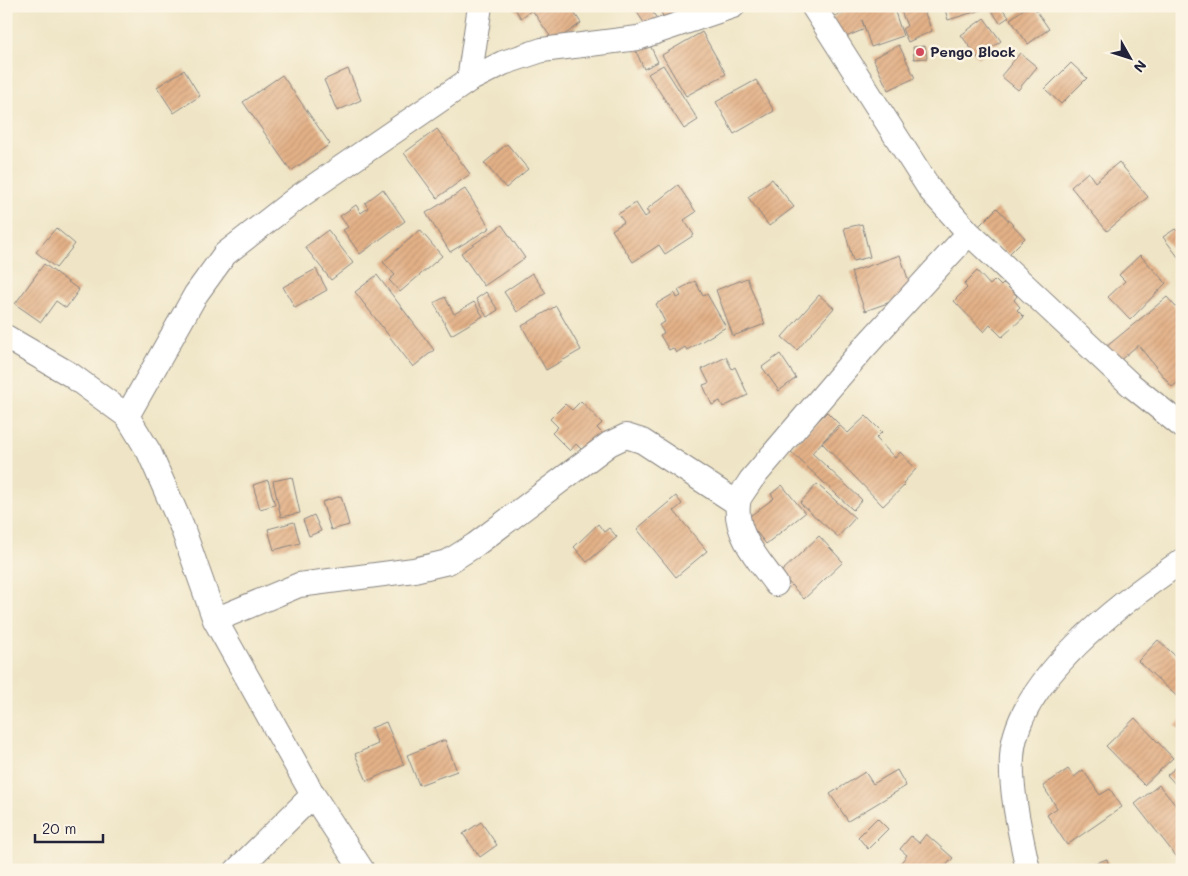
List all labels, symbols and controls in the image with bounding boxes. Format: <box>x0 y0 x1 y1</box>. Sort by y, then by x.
north arrow <box>1106 32 1156 82</box>
place label: Pengo Block <box>930 42 1015 61</box>
marker: Pengo Block <box>914 46 926 58</box>
text: N <box>1130 56 1151 77</box>
scale bar <box>35 811 102 843</box>
text: 20 m <box>42 818 76 838</box>

